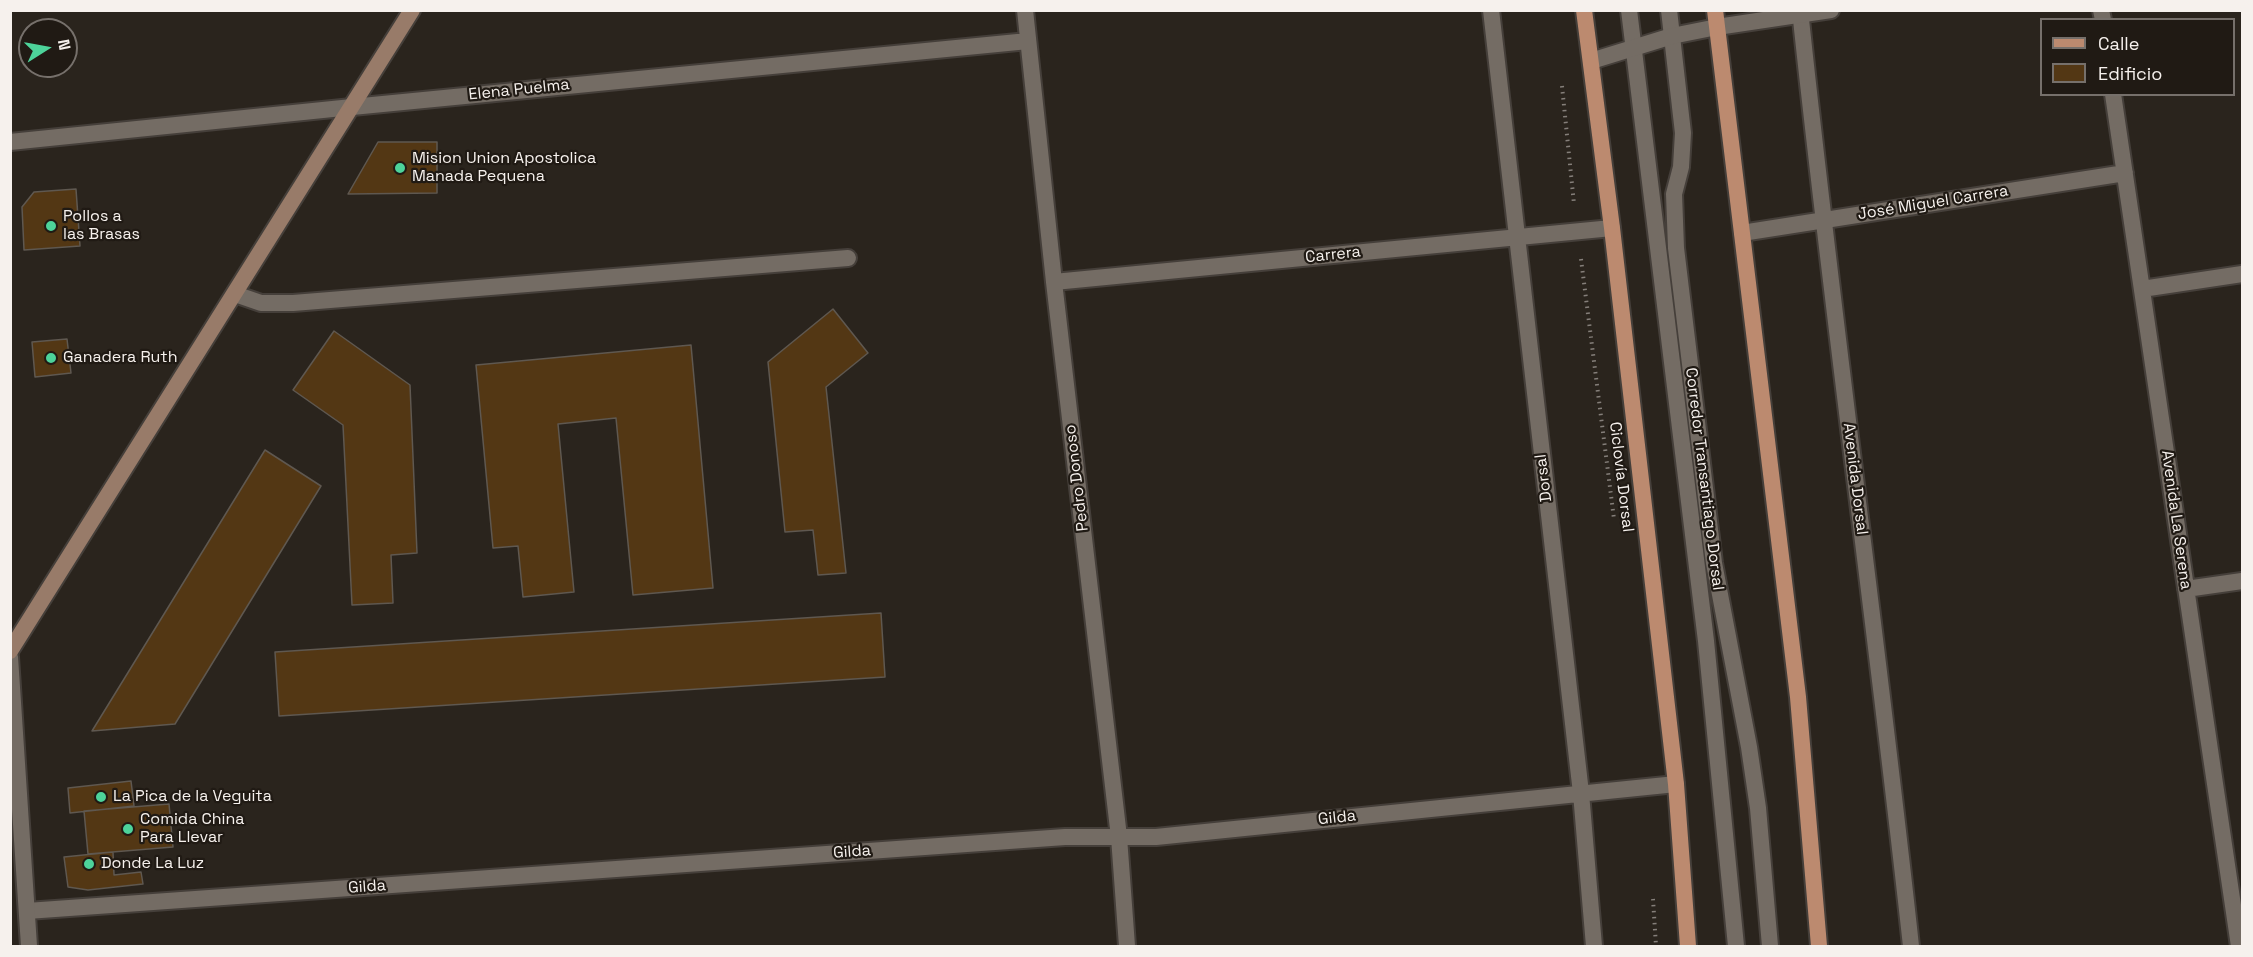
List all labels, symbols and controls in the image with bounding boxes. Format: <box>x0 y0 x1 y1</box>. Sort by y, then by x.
north arrow <box>18 18 78 78</box>
legend <box>2040 18 2235 96</box>
text: Calle <box>2098 32 2139 55</box>
text: N <box>53 38 76 52</box>
text: Edificio <box>2098 62 2162 85</box>
street label: Elena Puelma <box>468 75 570 105</box>
place label: Mision Union Apostolica Manada Pequena <box>412 149 596 187</box>
marker: Mision Union Apostolica Manada Pequena <box>393 161 407 175</box>
street label: José Miguel Carrera <box>1856 182 2010 224</box>
place label: Pollos a las Brasas <box>63 207 140 245</box>
marker: Pollos a las Brasas <box>44 219 58 233</box>
street label: Carrera <box>1304 243 1362 267</box>
place label: Ganadera Ruth <box>63 348 177 368</box>
marker: Ganadera Ruth <box>44 351 58 365</box>
street label: Corredor Transantiago Dorsal <box>1681 367 1727 591</box>
street label: Ciclovía Dorsal <box>1605 421 1637 533</box>
street label: Avenida Dorsal <box>1839 422 1871 536</box>
street label: Pedro Donoso <box>1061 424 1093 532</box>
street label: Avenida La Serena <box>2157 449 2195 591</box>
street label: Dorsal <box>1532 453 1556 503</box>
place label: La Pica de la Veguita <box>113 787 272 807</box>
marker: La Pica de la Veguita <box>94 790 108 804</box>
street label: Gilda <box>1317 806 1357 830</box>
place label: Comida China Para Llevar <box>140 810 244 848</box>
marker: Comida China Para Llevar <box>121 822 135 836</box>
street label: Gilda <box>832 841 872 863</box>
place label: Donde La Luz <box>101 854 204 874</box>
marker: Donde La Luz <box>82 857 96 871</box>
street label: Gilda <box>347 876 387 898</box>

